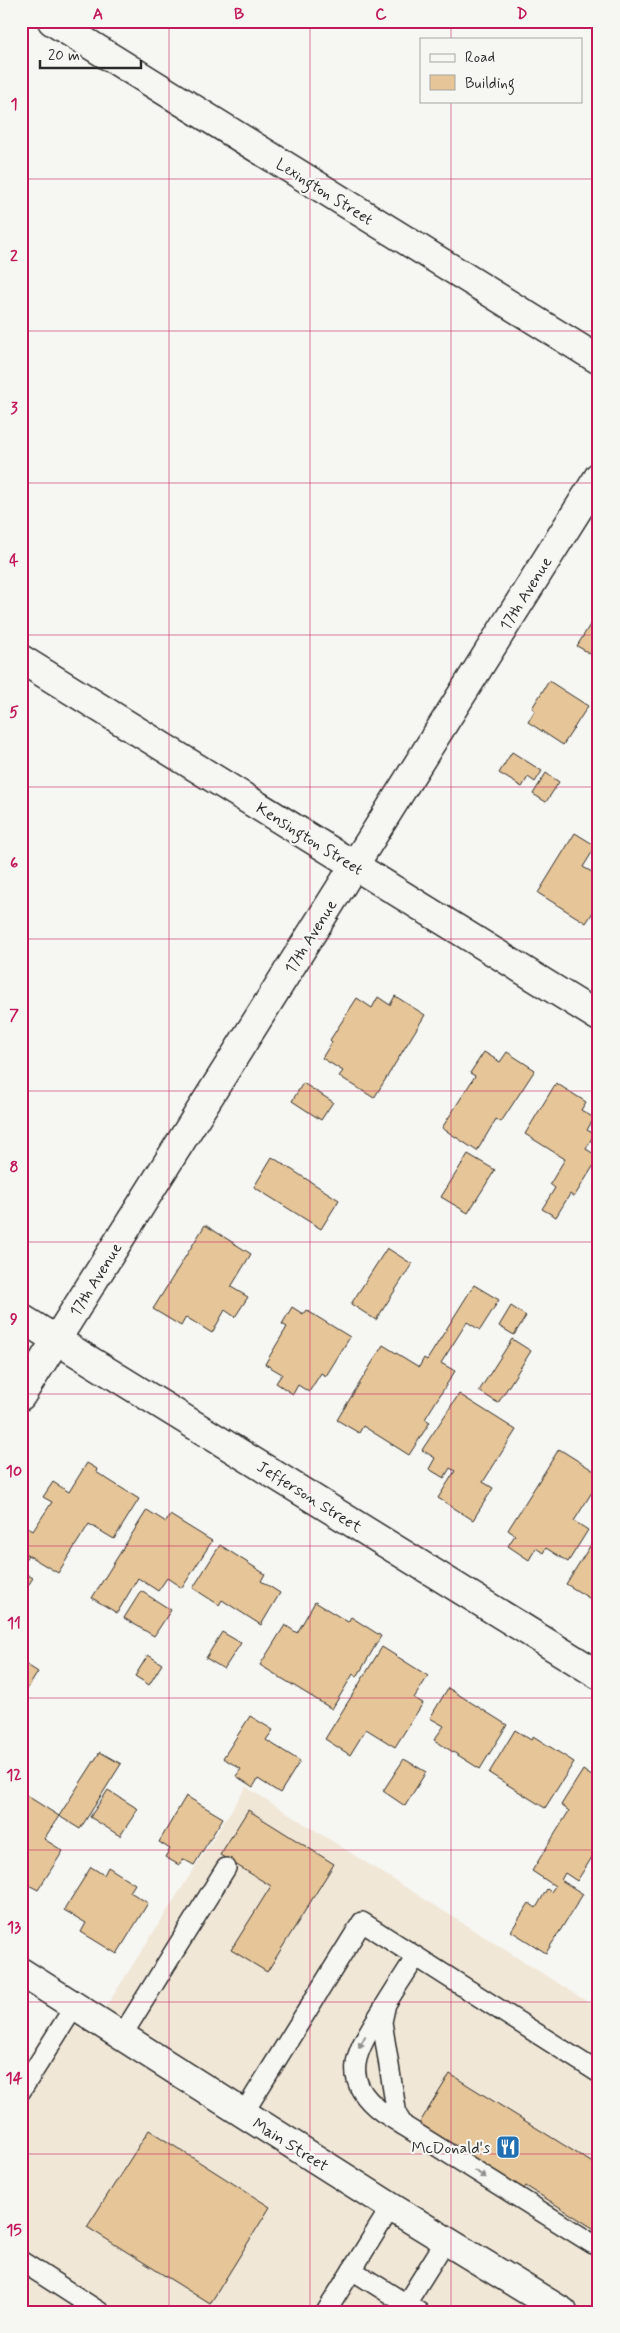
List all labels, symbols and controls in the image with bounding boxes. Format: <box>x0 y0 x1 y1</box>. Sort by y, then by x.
text: A <box>93 4 103 25</box>
text: B <box>234 4 244 25</box>
text: C <box>375 4 387 25</box>
text: D <box>516 4 528 25</box>
scale bar <box>40 38 141 70</box>
legend <box>420 38 582 102</box>
text: 20 m <box>48 46 80 66</box>
text: Road <box>465 48 495 68</box>
text: Building <box>465 74 515 95</box>
text: 1 <box>10 94 18 115</box>
street label: Lexington Street <box>271 154 377 231</box>
text: 2 <box>10 246 18 267</box>
text: 3 <box>10 398 18 419</box>
text: 4 <box>9 550 19 571</box>
street label: 17th Avenue <box>495 553 557 635</box>
text: 5 <box>9 702 19 723</box>
street label: Kensington Street <box>251 798 367 881</box>
text: 6 <box>10 853 18 874</box>
street label: 17th Avenue <box>280 896 342 978</box>
text: 7 <box>9 1005 19 1026</box>
text: 8 <box>9 1157 19 1178</box>
street label: 17th Avenue <box>65 1239 127 1321</box>
text: 9 <box>10 1309 18 1330</box>
street label: Jefferson Street <box>253 1456 366 1538</box>
text: 10 <box>6 1461 22 1482</box>
text: 11 <box>7 1613 21 1634</box>
text: 12 <box>6 1765 22 1786</box>
text: 13 <box>7 1917 21 1938</box>
one-way arrow <box>358 2035 366 2049</box>
text: 14 <box>6 2068 23 2089</box>
street label: Main Street <box>248 2114 333 2177</box>
restaurant icon: McDonald's <box>495 2134 521 2160</box>
place label: McDonald's <box>411 2138 490 2159</box>
one-way arrow <box>474 2169 487 2178</box>
text: 15 <box>6 2220 22 2241</box>

